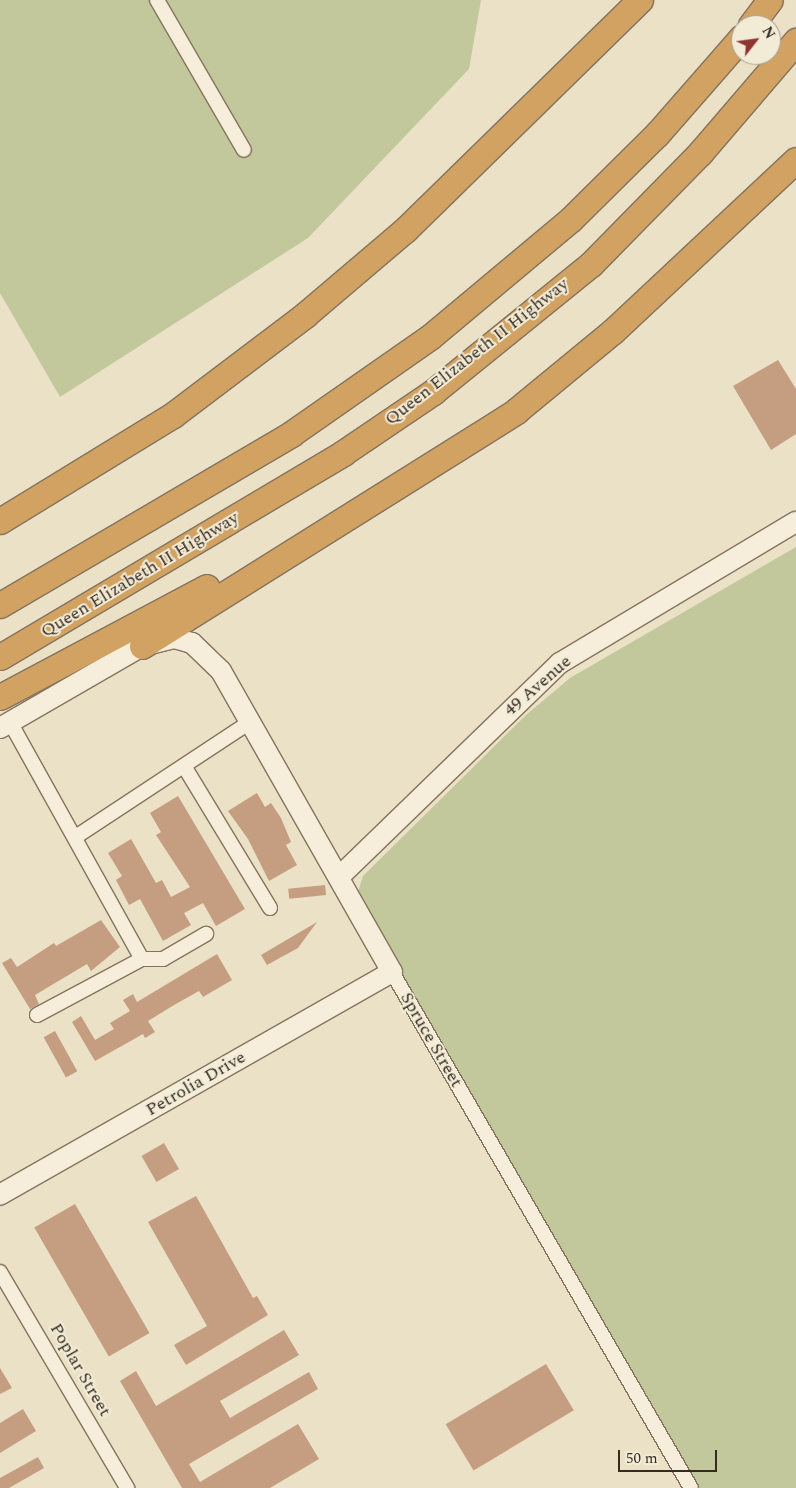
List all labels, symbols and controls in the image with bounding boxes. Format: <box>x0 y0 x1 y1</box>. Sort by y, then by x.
north arrow <box>731 15 781 65</box>
text: N <box>757 23 781 43</box>
street label: Queen Elizabeth II Highway <box>381 274 573 430</box>
street label: Queen Elizabeth II Highway <box>37 507 243 643</box>
street label: 49 Avenue <box>500 651 576 721</box>
street label: Spruce Street <box>395 989 467 1091</box>
street label: Petrolia Drive <box>142 1047 250 1121</box>
street label: Poplar Street <box>45 1320 115 1420</box>
scale bar <box>621 1440 720 1472</box>
text: 50 m <box>626 1447 658 1470</box>

